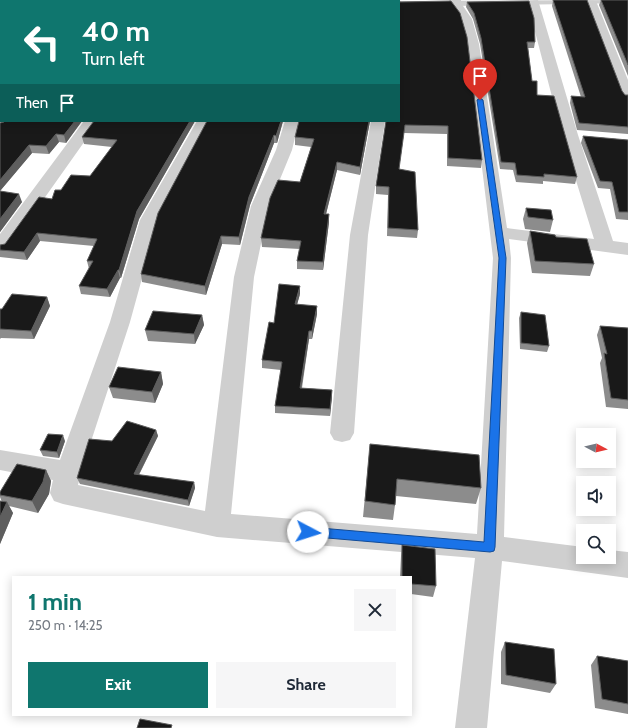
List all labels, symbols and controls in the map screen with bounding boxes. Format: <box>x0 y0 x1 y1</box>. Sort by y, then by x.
text: 40 m <box>82 14 150 48</box>
icon: left <box>16 16 68 68</box>
text: Turn left <box>82 48 145 70</box>
pin <box>463 59 497 100</box>
icon: arrive <box>469 65 491 87</box>
icon: arrive <box>56 92 78 114</box>
text: Then <box>16 94 48 112</box>
north arrow <box>576 428 616 468</box>
map controls <box>576 428 616 564</box>
button: sound <box>576 476 616 516</box>
position arrow <box>287 511 329 553</box>
button: search <box>576 524 616 564</box>
text: 1 min <box>28 587 82 616</box>
button: close <box>354 589 396 631</box>
text: 250 m · 14:25 <box>28 617 103 633</box>
button: Exit <box>28 662 208 708</box>
button: Share <box>216 662 396 708</box>

